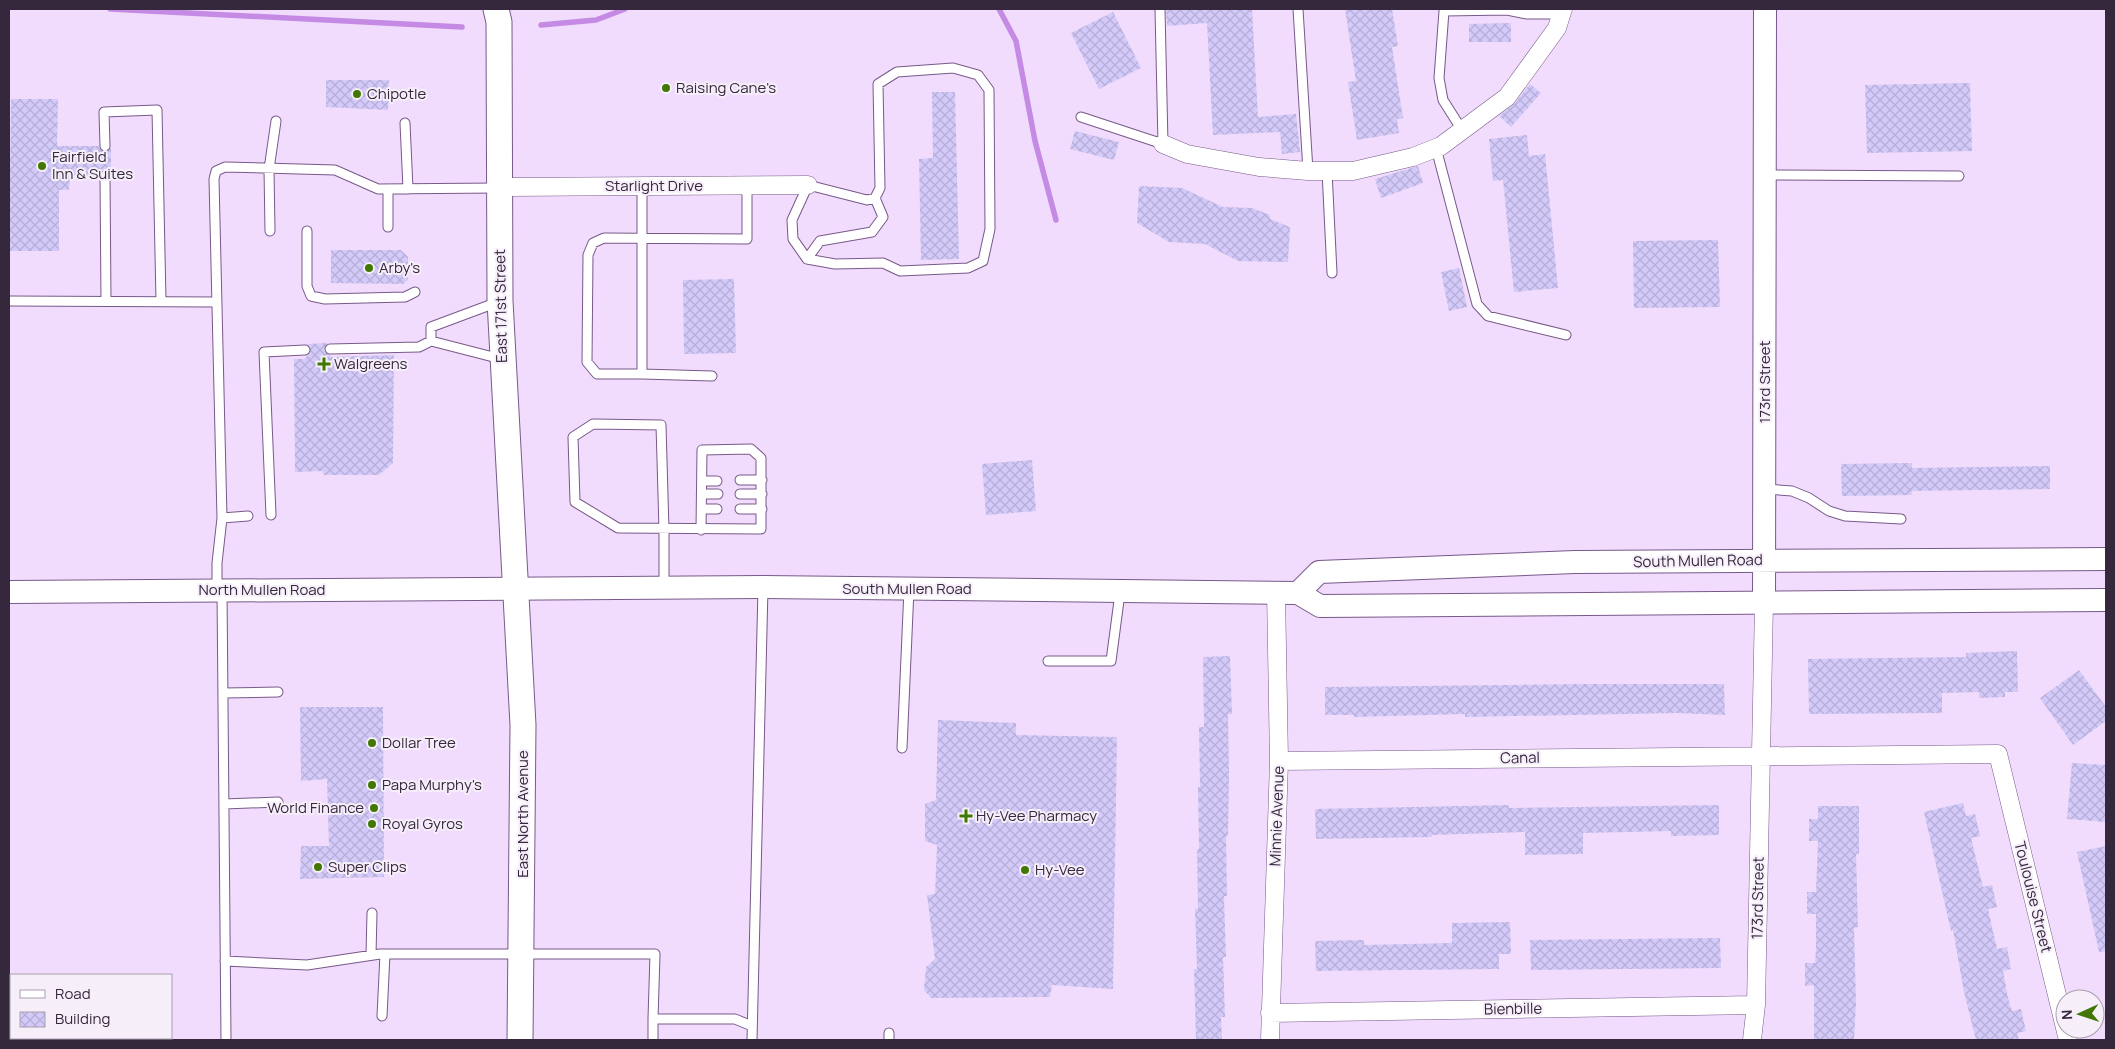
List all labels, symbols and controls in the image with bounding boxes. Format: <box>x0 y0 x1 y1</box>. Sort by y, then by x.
place label: Raising Cane's <box>676 77 776 98</box>
marker: Raising Cane's <box>660 82 672 94</box>
place label: Chipotle <box>367 83 426 104</box>
marker: Chipotle <box>351 88 363 100</box>
place label: Fairfield Inn & Suites <box>52 146 133 184</box>
marker: Fairfield Inn & Suites <box>36 160 48 172</box>
street label: Starlight Drive <box>605 175 703 196</box>
street label: East 171st Street <box>489 249 512 363</box>
place label: Arby's <box>379 257 420 278</box>
marker: Arby's <box>363 262 375 274</box>
street label: 173rd Street <box>1754 341 1775 423</box>
place label: Walgreens <box>334 353 408 374</box>
marker: Walgreens <box>318 358 330 370</box>
street label: South Mullen Road <box>1633 549 1763 572</box>
street label: South Mullen Road <box>842 578 972 599</box>
street label: North Mullen Road <box>199 579 326 600</box>
place label: Dollar Tree <box>382 732 456 753</box>
marker: Dollar Tree <box>366 737 378 749</box>
street label: Canal <box>1500 747 1540 768</box>
street label: East North Avenue <box>512 750 533 878</box>
street label: Minnie Avenue <box>1264 765 1289 867</box>
place label: Papa Murphy's <box>382 774 482 795</box>
marker: Papa Murphy's <box>366 779 378 791</box>
place label: World Finance <box>267 797 364 818</box>
marker: World Finance <box>368 802 380 814</box>
place label: Hy-Vee Pharmacy <box>976 805 1097 826</box>
marker: Hy-Vee Pharmacy <box>960 810 972 822</box>
place label: Royal Gyros <box>382 813 463 834</box>
marker: Royal Gyros <box>366 818 378 830</box>
street label: Toulouise Street <box>2010 839 2057 955</box>
place label: Super Clips <box>328 856 407 877</box>
street label: 173rd Street <box>1746 856 1769 940</box>
place label: Hy-Vee <box>1035 859 1085 880</box>
marker: Super Clips <box>312 861 324 873</box>
marker: Hy-Vee <box>1019 864 1031 876</box>
legend <box>10 974 172 1039</box>
text: Road <box>55 983 91 1004</box>
north arrow <box>2055 989 2105 1039</box>
street label: Bienbille <box>1484 997 1543 1020</box>
text: Building <box>55 1008 110 1029</box>
text: N <box>2057 1009 2076 1020</box>

